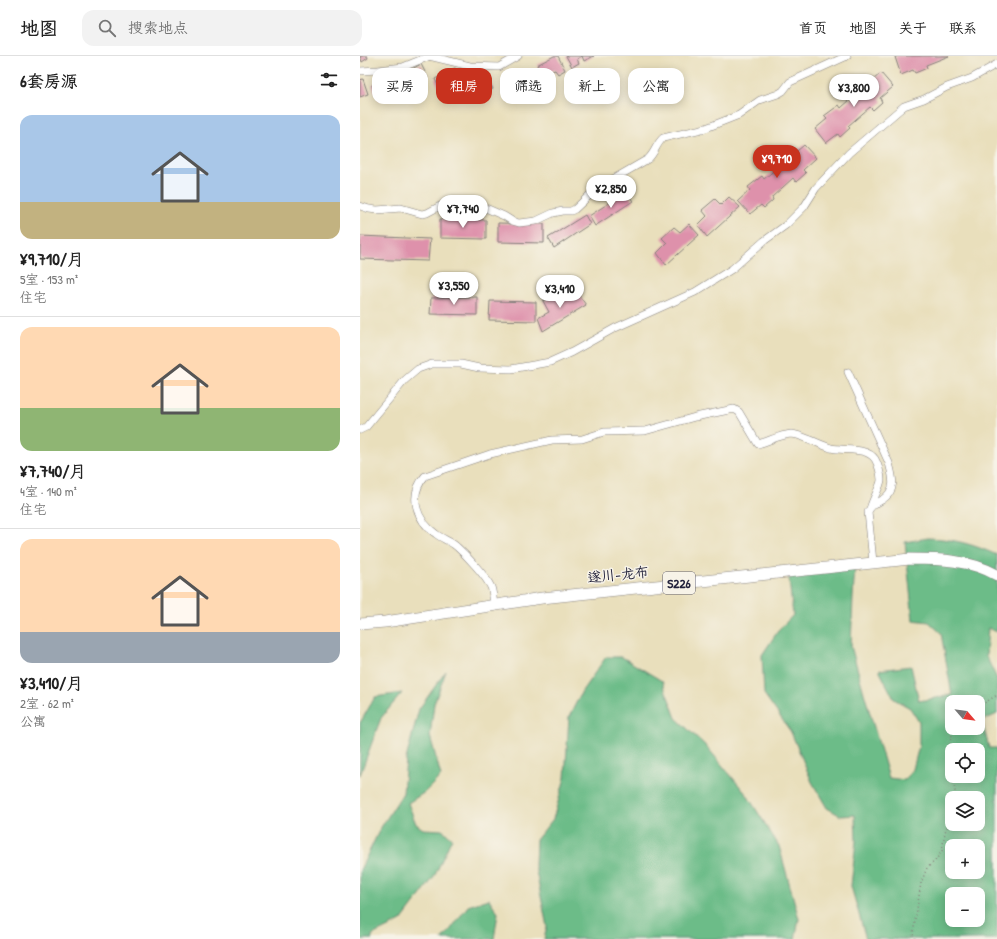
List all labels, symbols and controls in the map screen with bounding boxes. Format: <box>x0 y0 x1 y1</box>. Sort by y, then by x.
search box <box>82 10 362 46</box>
text: 地图 <box>20 15 58 41</box>
icon: search <box>96 17 118 39</box>
text: 搜索地点 <box>128 17 188 38</box>
text: 首页 <box>799 18 827 37</box>
text: 地图 <box>849 18 877 37</box>
text: 关于 <box>899 18 927 37</box>
text: 联系 <box>949 18 977 37</box>
chip: 买房 <box>372 68 428 104</box>
chip: 租房 <box>436 68 492 104</box>
chip: 筛选 <box>500 68 556 104</box>
chip: 新上 <box>564 68 620 104</box>
chip: 公寓 <box>628 68 684 104</box>
text: 6套房源 <box>20 69 78 92</box>
icon: filters <box>318 69 340 91</box>
pin: ¥3,800 <box>821 74 887 108</box>
text: ¥3,800 <box>838 78 870 96</box>
icon: home <box>144 141 216 213</box>
pin: ¥9,710 <box>744 145 810 179</box>
text: ¥9,710 <box>762 149 792 167</box>
pin: ¥2,850 <box>578 175 644 209</box>
text: ¥2,850 <box>595 179 627 197</box>
pin: ¥7,740 <box>430 195 496 229</box>
text: ¥7,740 <box>447 199 479 217</box>
text: ¥9,710/月 <box>20 247 84 270</box>
text: 5室 · 153 m² <box>20 270 78 288</box>
pin: ¥3,550 <box>421 272 487 306</box>
pin: ¥3,410 <box>527 275 593 309</box>
text: ¥3,550 <box>438 276 470 294</box>
text: ¥3,410 <box>545 279 575 297</box>
text: 住宅 <box>20 288 46 306</box>
icon: home <box>144 353 216 425</box>
text: ¥7,740/月 <box>20 459 86 482</box>
text: 4室 · 140 m² <box>20 482 77 500</box>
text: 住宅 <box>20 500 46 518</box>
street label: 遂川-龙布 <box>586 561 650 587</box>
icon: home <box>144 565 216 637</box>
road number: S226 <box>663 572 695 594</box>
text: ¥3,410/月 <box>20 671 83 694</box>
text: 2室 · 62 m² <box>20 694 74 712</box>
north arrow <box>945 695 985 735</box>
map controls <box>945 695 985 927</box>
text: 公寓 <box>20 712 46 730</box>
button: locate <box>945 743 985 783</box>
button: layers <box>945 791 985 831</box>
button: + <box>945 839 985 879</box>
button: − <box>945 887 985 927</box>

